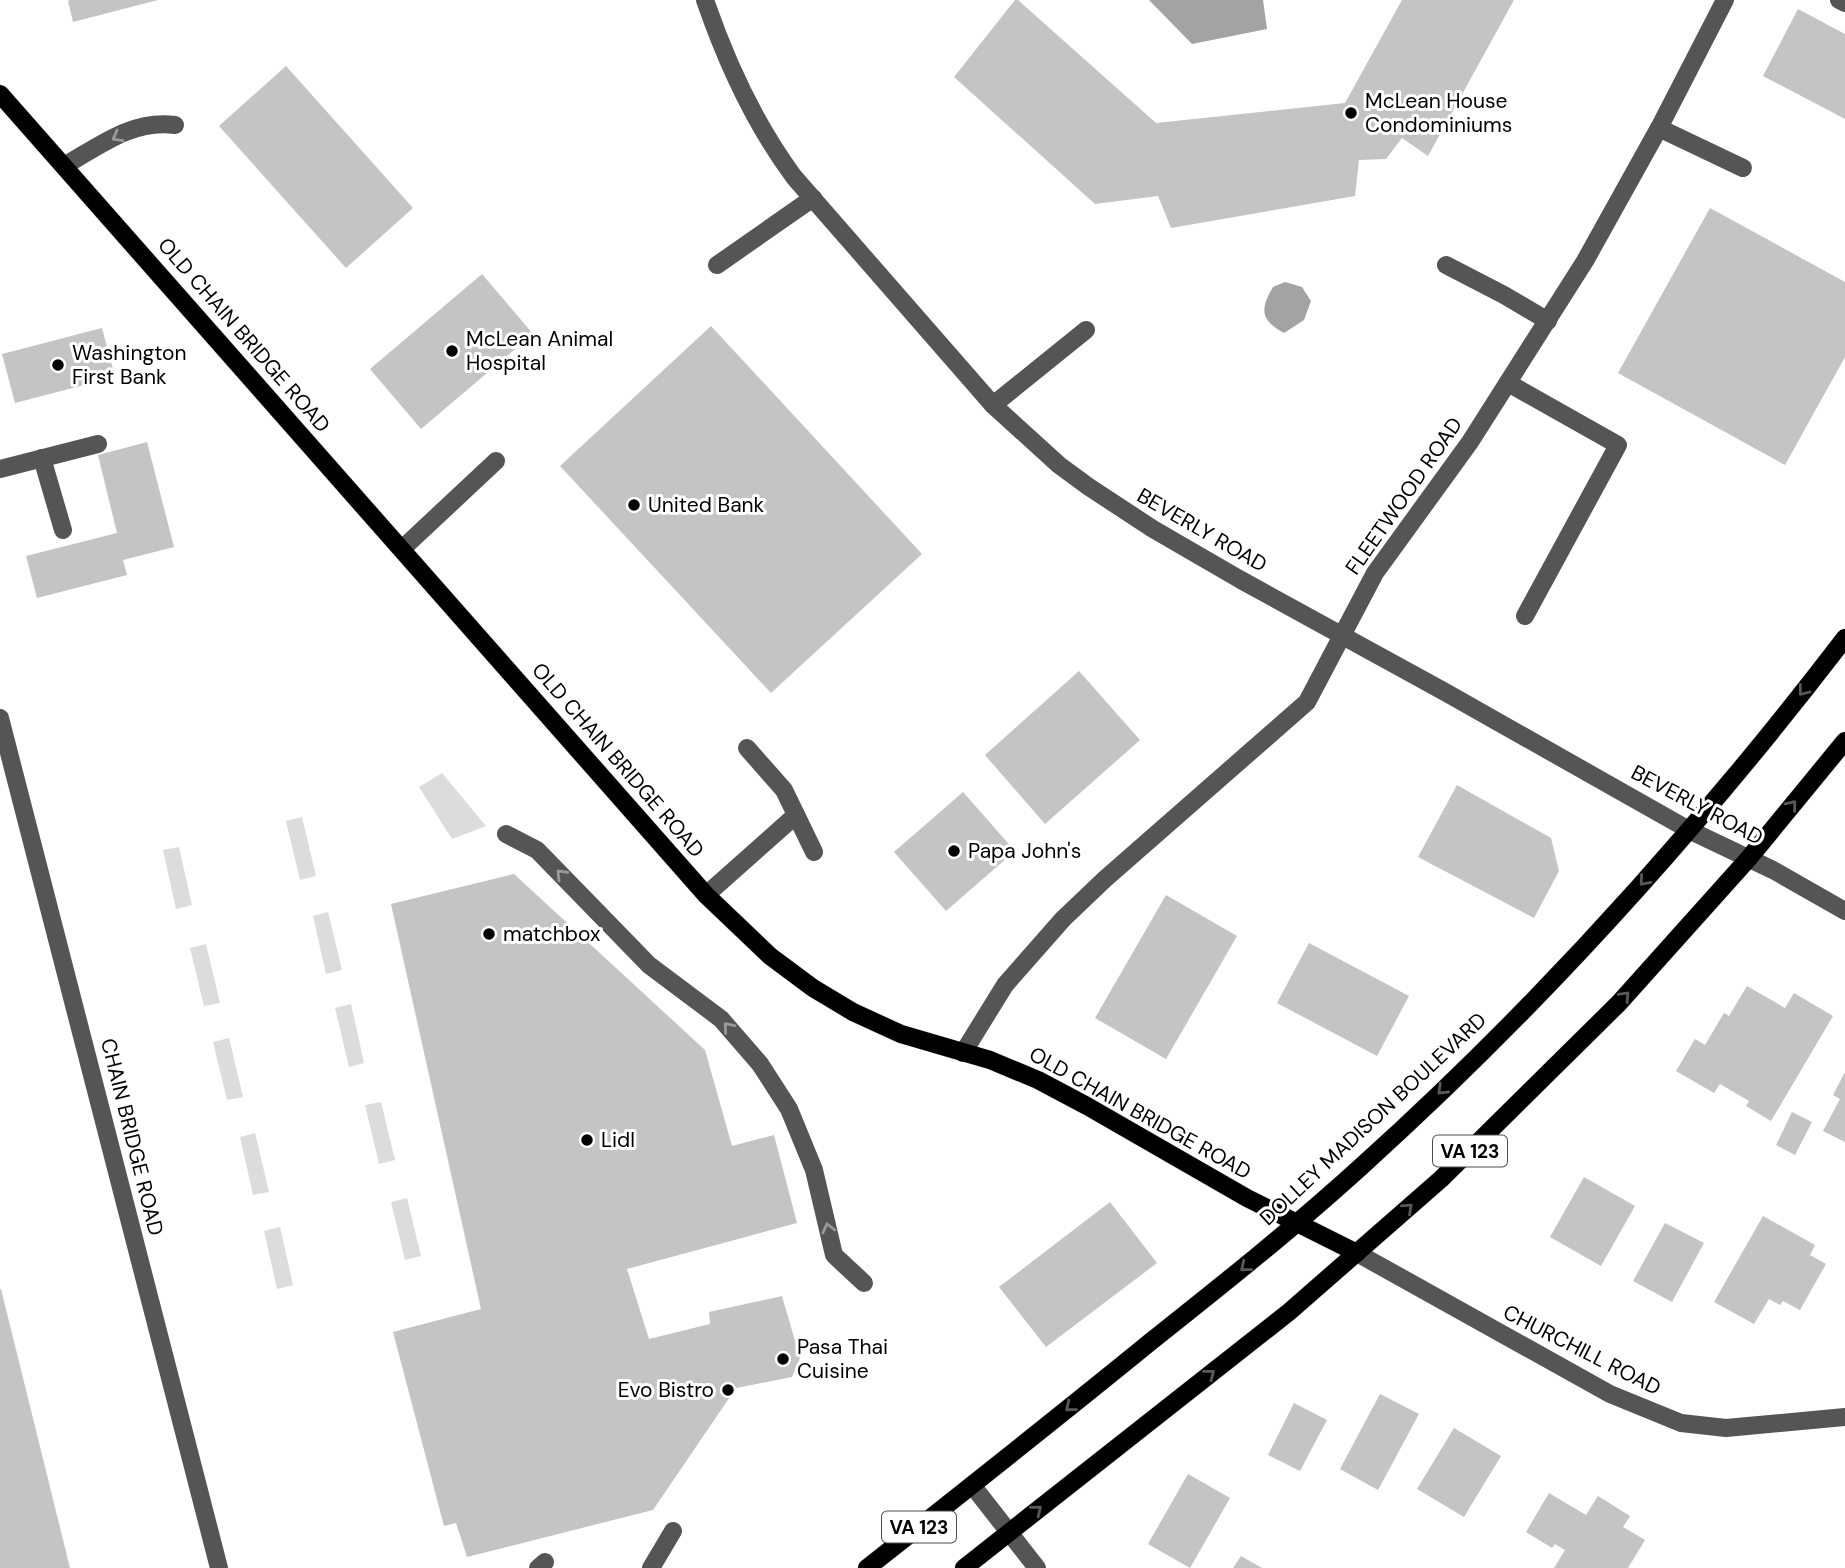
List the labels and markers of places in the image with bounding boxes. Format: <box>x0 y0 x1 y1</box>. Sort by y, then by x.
place label: McLean House Condominiums <box>1365 87 1512 139</box>
marker: McLean House Condominiums <box>1343 105 1359 121</box>
place label: McLean Animal Hospital <box>466 325 613 377</box>
place label: Washington First Bank <box>72 339 187 391</box>
marker: McLean Animal Hospital <box>444 343 460 359</box>
marker: Washington First Bank <box>50 357 66 373</box>
place label: United Bank <box>648 491 765 519</box>
marker: United Bank <box>626 497 642 513</box>
place label: Papa John's <box>968 837 1081 865</box>
marker: Papa John's <box>946 843 962 859</box>
place label: matchbox <box>503 920 600 948</box>
marker: matchbox <box>481 926 497 942</box>
place label: Lidl <box>601 1126 635 1154</box>
marker: Lidl <box>579 1132 595 1148</box>
place label: Pasa Thai Cuisine <box>797 1333 888 1385</box>
marker: Pasa Thai Cuisine <box>775 1351 791 1367</box>
place label: Evo Bistro <box>618 1376 714 1404</box>
marker: Evo Bistro <box>720 1382 736 1398</box>

